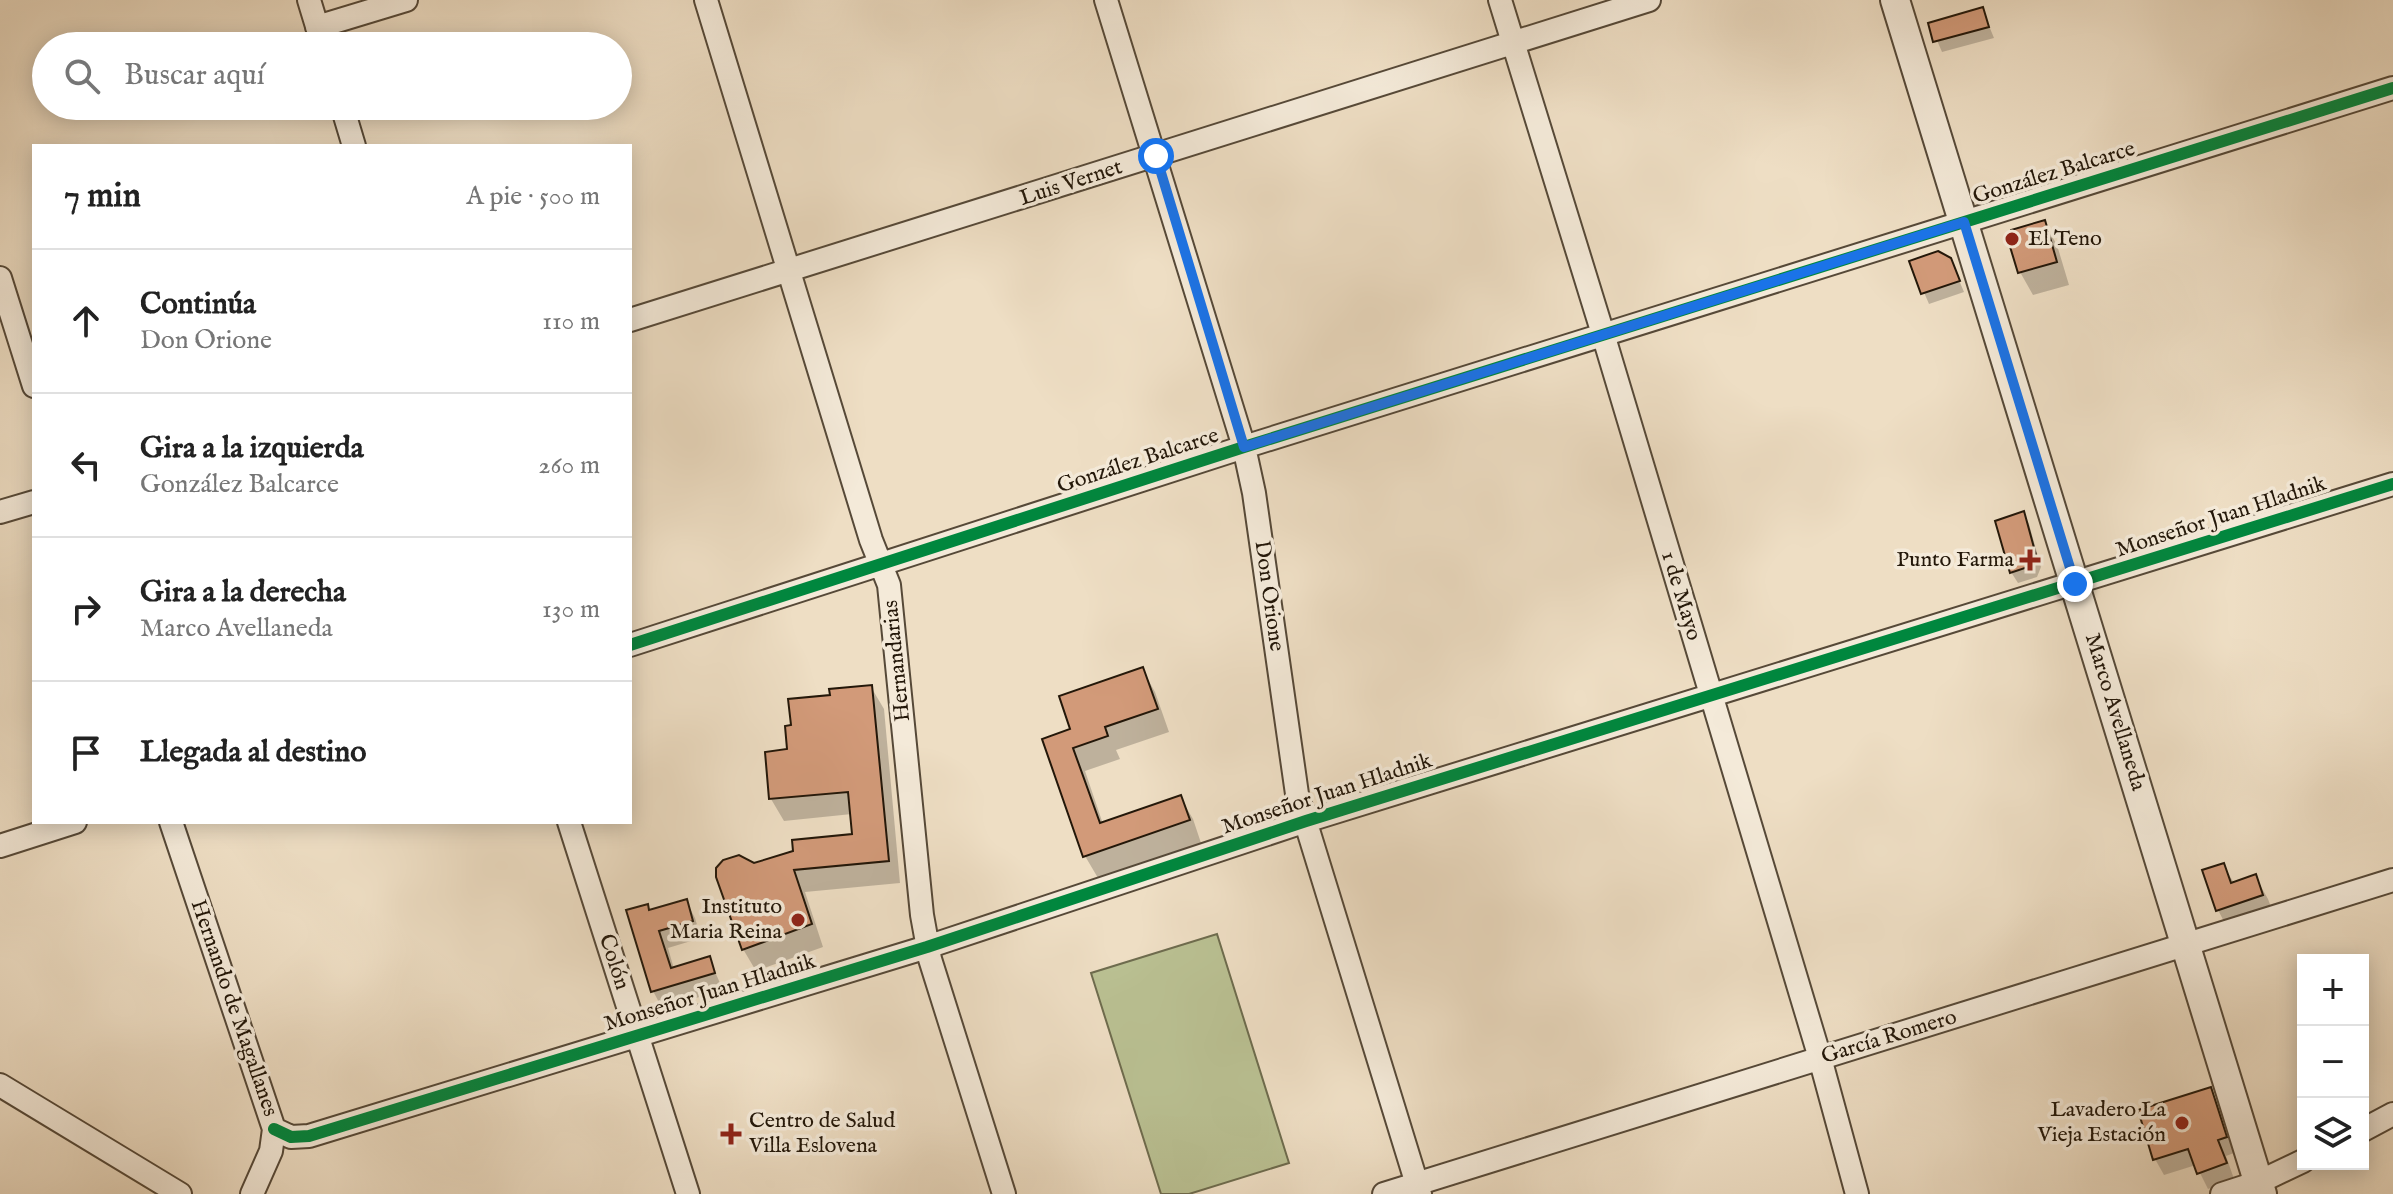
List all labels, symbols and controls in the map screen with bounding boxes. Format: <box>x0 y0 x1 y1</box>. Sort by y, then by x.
search box <box>32 32 632 120</box>
icon: search <box>60 54 104 98</box>
text: Buscar aquí <box>124 57 265 95</box>
street label: González Balcarce <box>1969 135 2139 211</box>
route start <box>1138 138 1174 174</box>
street label: Luis Vernet <box>1016 153 1126 213</box>
text: 7 min <box>64 175 141 218</box>
text: A pie · 500 m <box>466 180 600 213</box>
place label: El Teno <box>2028 225 2102 253</box>
marker: El Teno <box>2003 230 2021 248</box>
text: Continúa <box>140 286 256 324</box>
icon: ahead <box>64 299 108 343</box>
text: 110 m <box>542 305 600 338</box>
text: Don Orione <box>140 324 272 357</box>
street label: González Balcarce <box>1054 422 1222 500</box>
text: Gira a la izquierda <box>140 430 364 468</box>
icon: left <box>64 443 108 487</box>
text: 260 m <box>538 449 600 482</box>
text: González Balcarce <box>140 468 339 501</box>
street label: Monseñor Juan Hladnik <box>2112 470 2330 564</box>
street label: Don Orione <box>1247 539 1291 653</box>
place label: Punto Farma <box>1896 546 2014 574</box>
street label: 1 de Mayo <box>1654 548 1708 644</box>
marker: Punto Farma <box>2021 551 2039 569</box>
route end <box>2057 566 2093 602</box>
text: Gira a la derecha <box>140 574 346 612</box>
icon: right <box>64 587 108 631</box>
text: 130 m <box>542 593 600 626</box>
street label: Hernandarias <box>877 599 917 723</box>
text: Marco Avellaneda <box>140 612 333 645</box>
street label: Marco Avellaneda <box>2078 630 2152 795</box>
icon: arrive <box>64 731 108 775</box>
text: Llegada al destino <box>140 734 366 772</box>
street label: Monseñor Juan Hladnik <box>1218 747 1436 841</box>
place label: Instituto Maria Reina <box>670 893 782 946</box>
street label: Hernando de Magallanes <box>184 896 284 1120</box>
marker: Instituto Maria Reina <box>789 911 807 929</box>
street label: Colón <box>592 931 636 994</box>
street label: Monseñor Juan Hladnik <box>601 947 819 1038</box>
map controls <box>2297 954 2369 1170</box>
button: + <box>2297 954 2369 1026</box>
street label: García Romero <box>1818 1003 1960 1071</box>
button: − <box>2297 1026 2369 1098</box>
place label: Lavadero La Vieja Estación <box>2036 1096 2166 1149</box>
button: layers <box>2297 1098 2369 1170</box>
place label: Centro de Salud Villa Eslovena <box>748 1107 896 1160</box>
marker: Lavadero La Vieja Estación <box>2173 1114 2191 1132</box>
marker: Centro de Salud Villa Eslovena <box>720 1123 742 1145</box>

